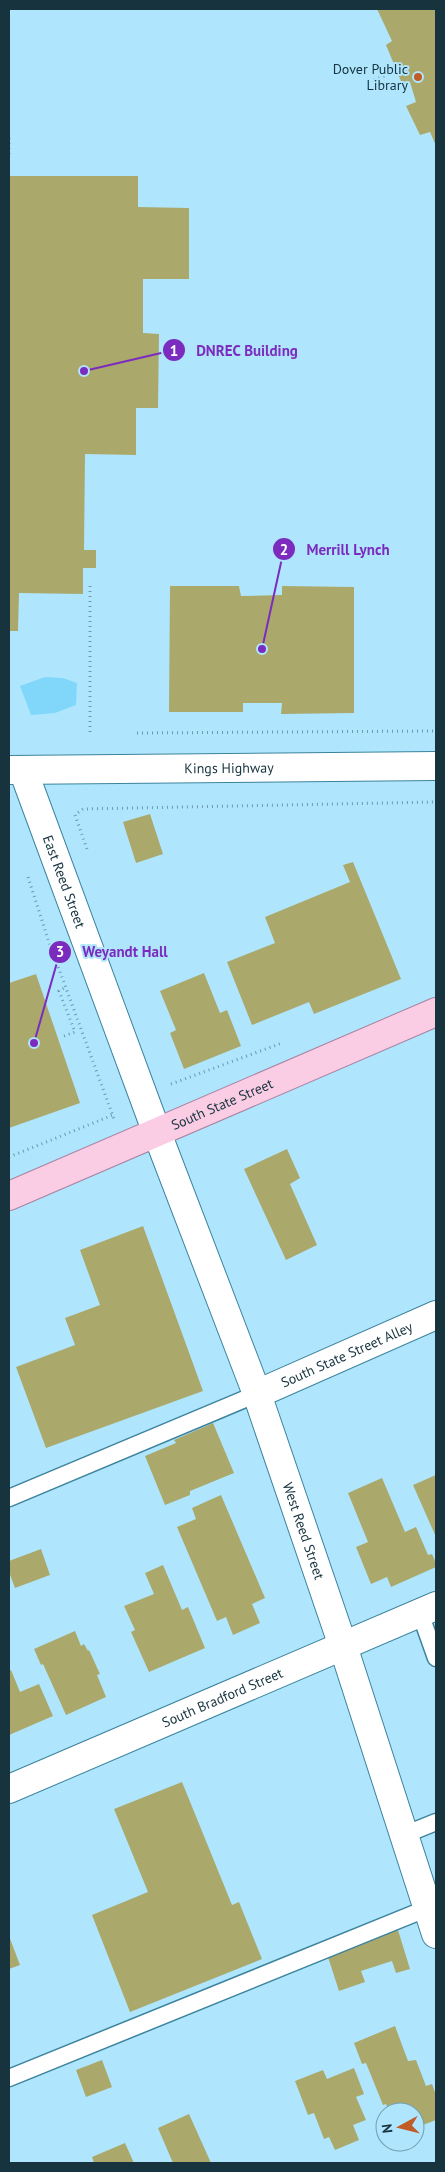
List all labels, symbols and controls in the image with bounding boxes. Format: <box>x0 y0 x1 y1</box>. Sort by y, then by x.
place label: Dover Public Library <box>333 60 408 94</box>
marker: Dover Public Library <box>412 71 424 83</box>
callout: DNREC Building <box>161 335 309 365</box>
text: 1 <box>170 341 178 360</box>
text: DNREC Building <box>196 341 298 360</box>
callout: Merrill Lynch <box>271 534 399 564</box>
text: 2 <box>280 540 288 559</box>
text: Merrill Lynch <box>306 540 390 559</box>
street label: Kings Highway <box>184 759 274 777</box>
street label: East Reed Street <box>39 833 90 931</box>
callout: Weyandt Hall <box>48 937 178 967</box>
text: 3 <box>56 942 64 961</box>
text: Weyandt Hall <box>82 942 168 961</box>
street label: South State Street <box>168 1074 276 1134</box>
street label: South State Street Alley <box>278 1317 416 1391</box>
street label: West Reed Street <box>279 1480 329 1582</box>
street label: South Bradford Street <box>159 1664 286 1731</box>
north arrow <box>375 2102 425 2152</box>
text: N <box>378 2123 397 2134</box>

